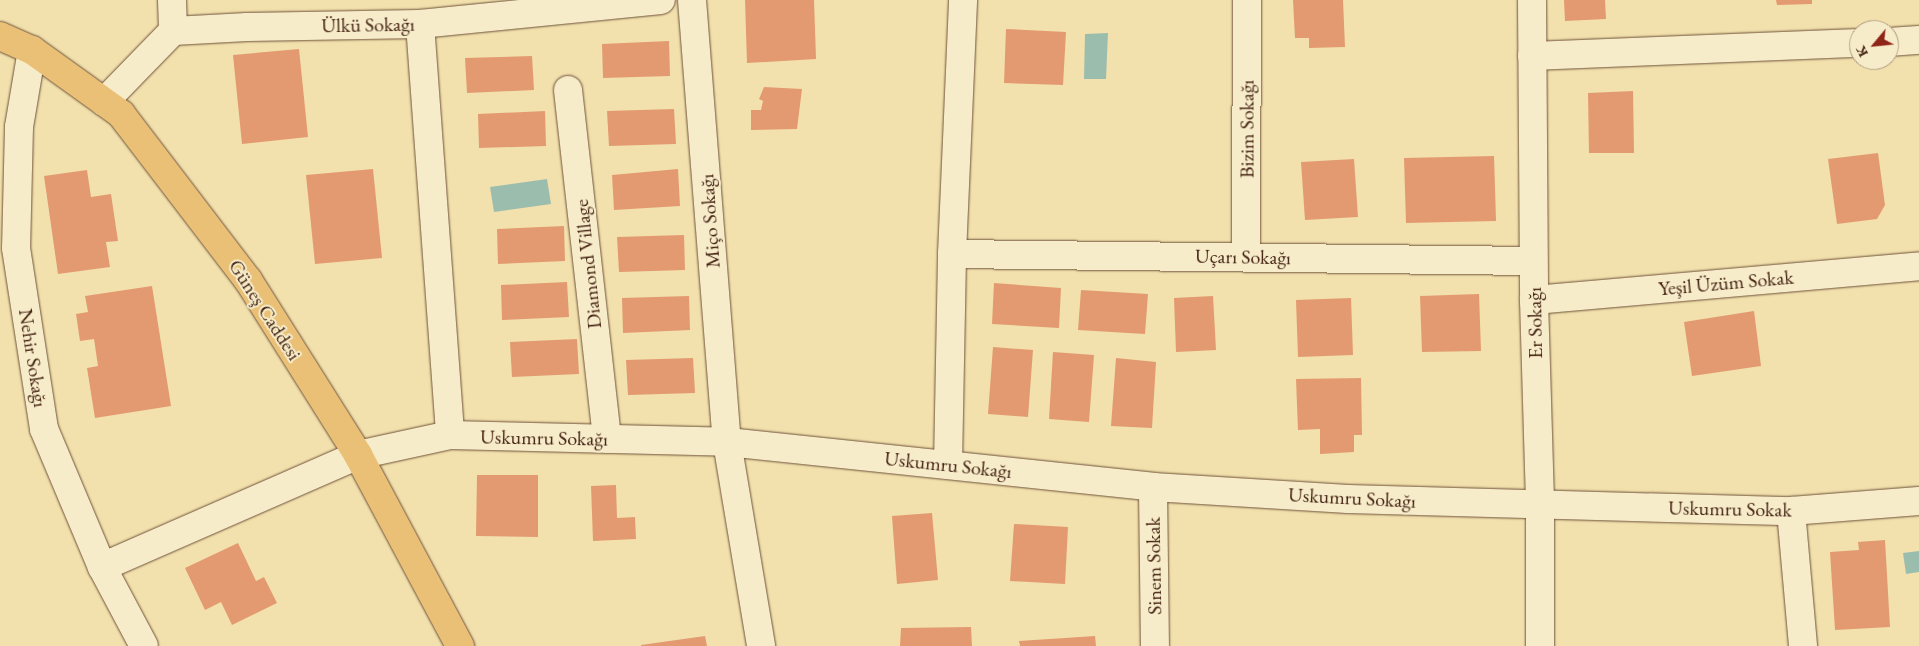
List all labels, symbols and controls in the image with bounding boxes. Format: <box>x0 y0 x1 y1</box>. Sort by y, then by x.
street label: Ülkü Sokağı <box>321 12 415 38</box>
north arrow <box>1849 20 1899 70</box>
text: K <box>1851 43 1872 61</box>
street label: Bizim Sokağı <box>1235 80 1259 178</box>
street label: Miço Sokağı <box>695 173 725 269</box>
street label: Diamond Village <box>569 198 607 330</box>
street label: Uçarı Sokağı <box>1195 244 1291 270</box>
street label: Güneş Caddesi <box>223 255 307 365</box>
street label: Yeşil Üzüm Sokak <box>1657 265 1795 301</box>
street label: Er Sokağı <box>1522 287 1548 359</box>
street label: Nehir Sokağı <box>13 307 53 409</box>
street label: Uskumru Sokağı <box>480 425 608 451</box>
street label: Uskumru Sokağı <box>883 446 1013 484</box>
street label: Uskumru Sokağı <box>1288 483 1416 513</box>
street label: Uskumru Sokak <box>1668 496 1792 522</box>
street label: Sinem Sokak <box>1141 517 1167 615</box>

